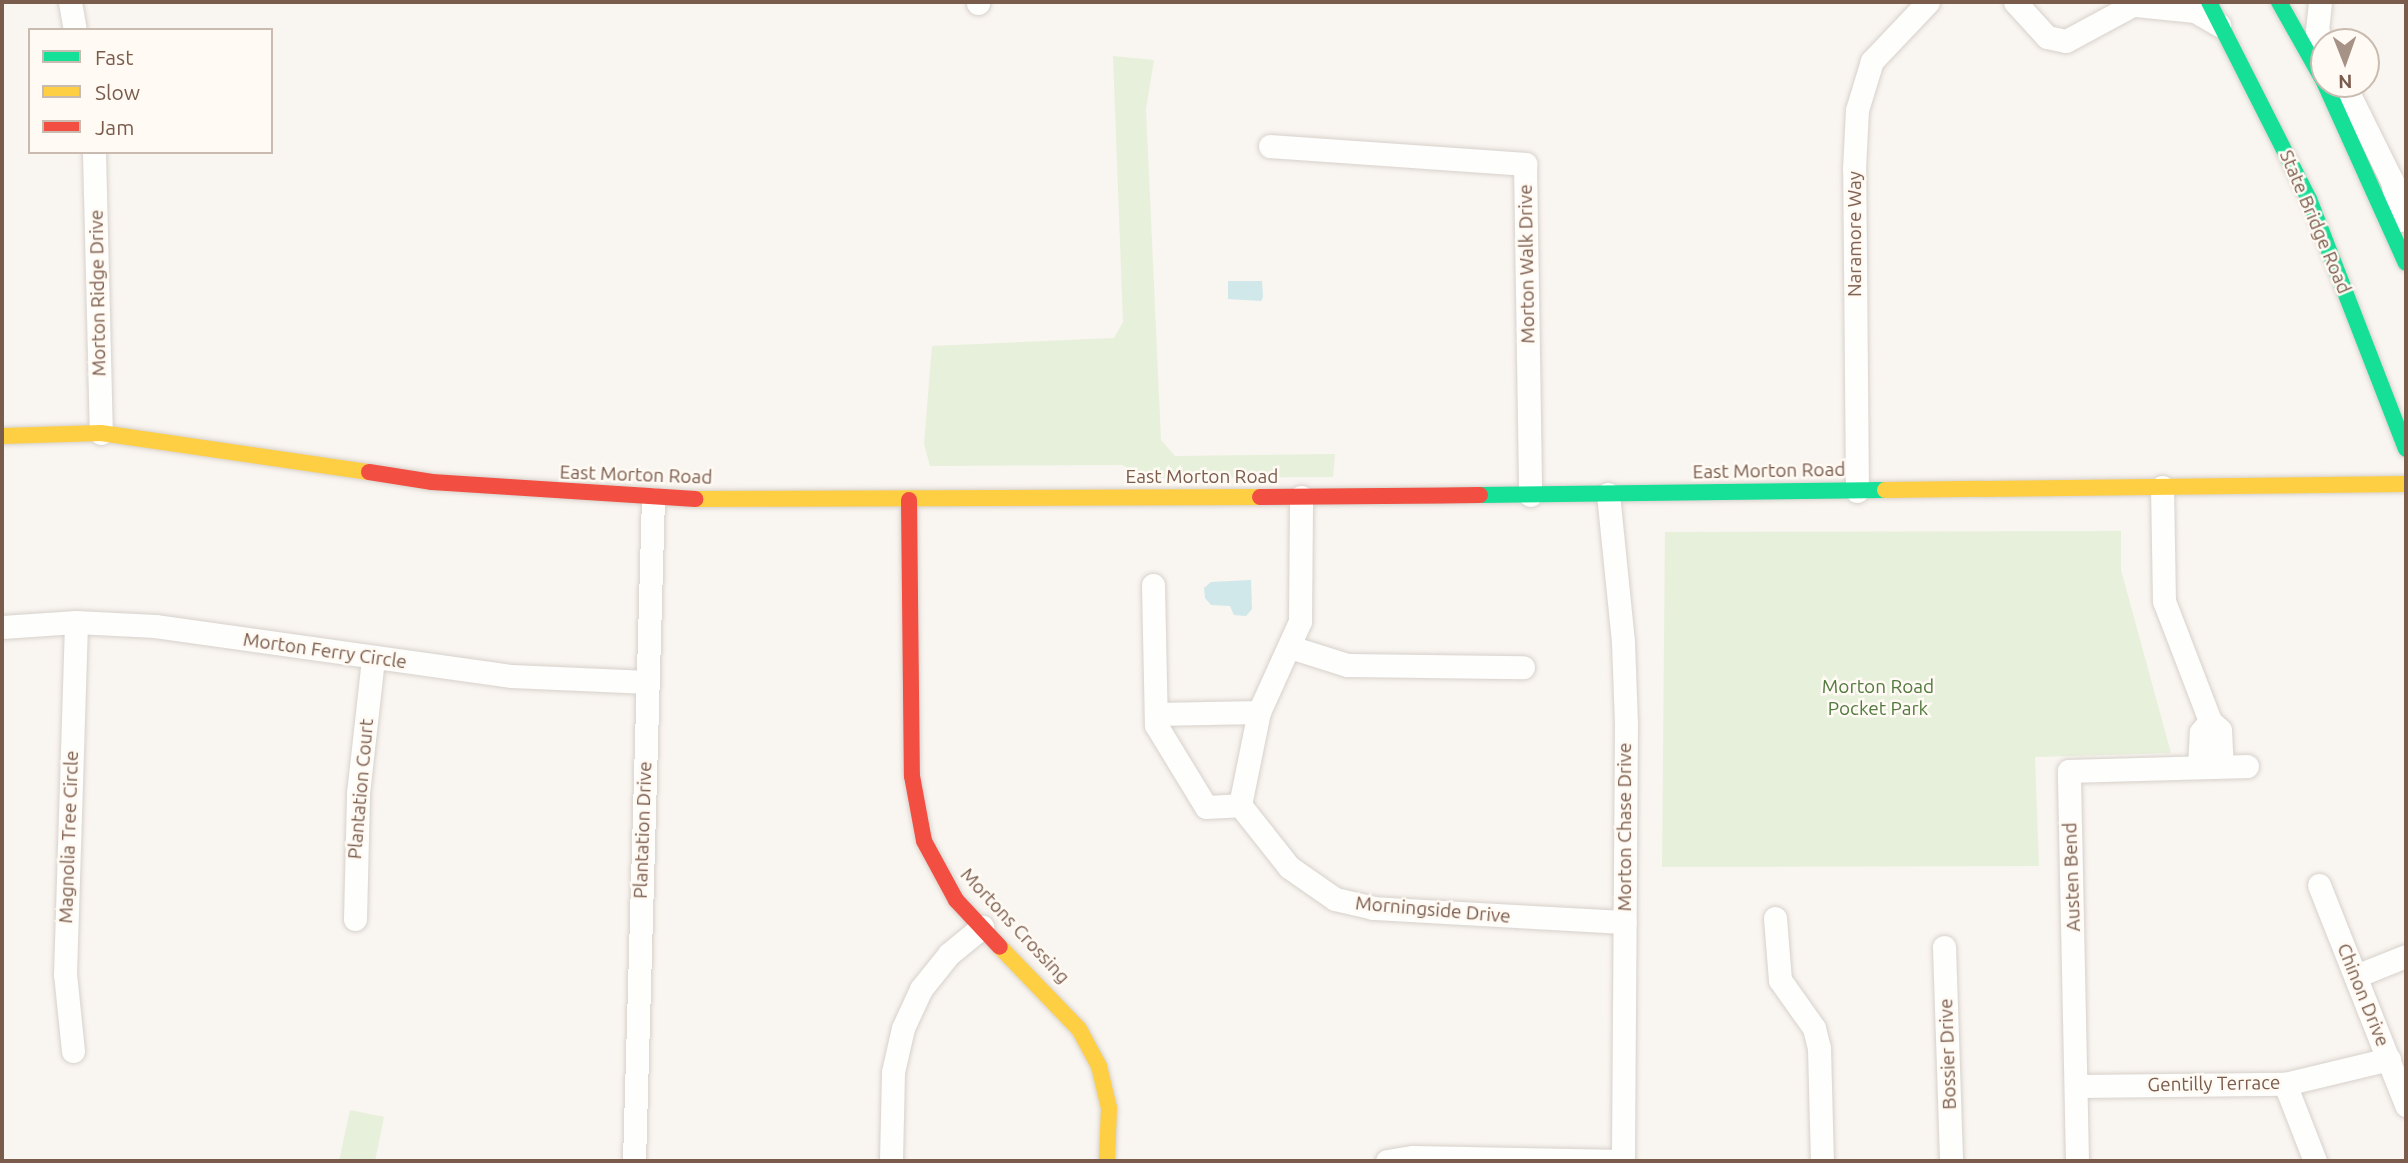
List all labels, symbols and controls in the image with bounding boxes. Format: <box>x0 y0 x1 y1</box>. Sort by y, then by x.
legend <box>28 28 273 154</box>
north arrow <box>2310 28 2380 98</box>
text: Fast <box>95 45 133 69</box>
text: N <box>2338 71 2353 93</box>
text: Slow <box>95 80 140 104</box>
text: Jam <box>95 115 134 139</box>
street label: State Bridge Road <box>2274 147 2356 297</box>
street label: Naramore Way <box>1844 171 1866 297</box>
street label: Morton Walk Drive <box>1514 184 1540 344</box>
street label: Morton Ridge Drive <box>85 209 111 377</box>
street label: East Morton Road <box>1692 458 1846 484</box>
street label: East Morton Road <box>559 461 713 489</box>
street label: East Morton Road <box>1126 466 1278 488</box>
street label: Morton Ferry Circle <box>242 628 408 674</box>
park label: Morton Road Pocket Park <box>1822 676 1934 720</box>
street label: Plantation Court <box>344 718 378 860</box>
street label: Morton Chase Drive <box>1614 743 1636 911</box>
street label: Magnolia Tree Circle <box>55 750 83 924</box>
street label: Plantation Drive <box>629 761 657 899</box>
street label: Austen Bend <box>2059 822 2085 932</box>
street label: Mortons Crossing <box>956 864 1074 988</box>
street label: Morningside Drive <box>1354 892 1512 928</box>
street label: Chinon Drive <box>2332 940 2394 1050</box>
street label: Bossier Drive <box>1935 998 1961 1110</box>
street label: Gentilly Terrace <box>2147 1071 2281 1097</box>

